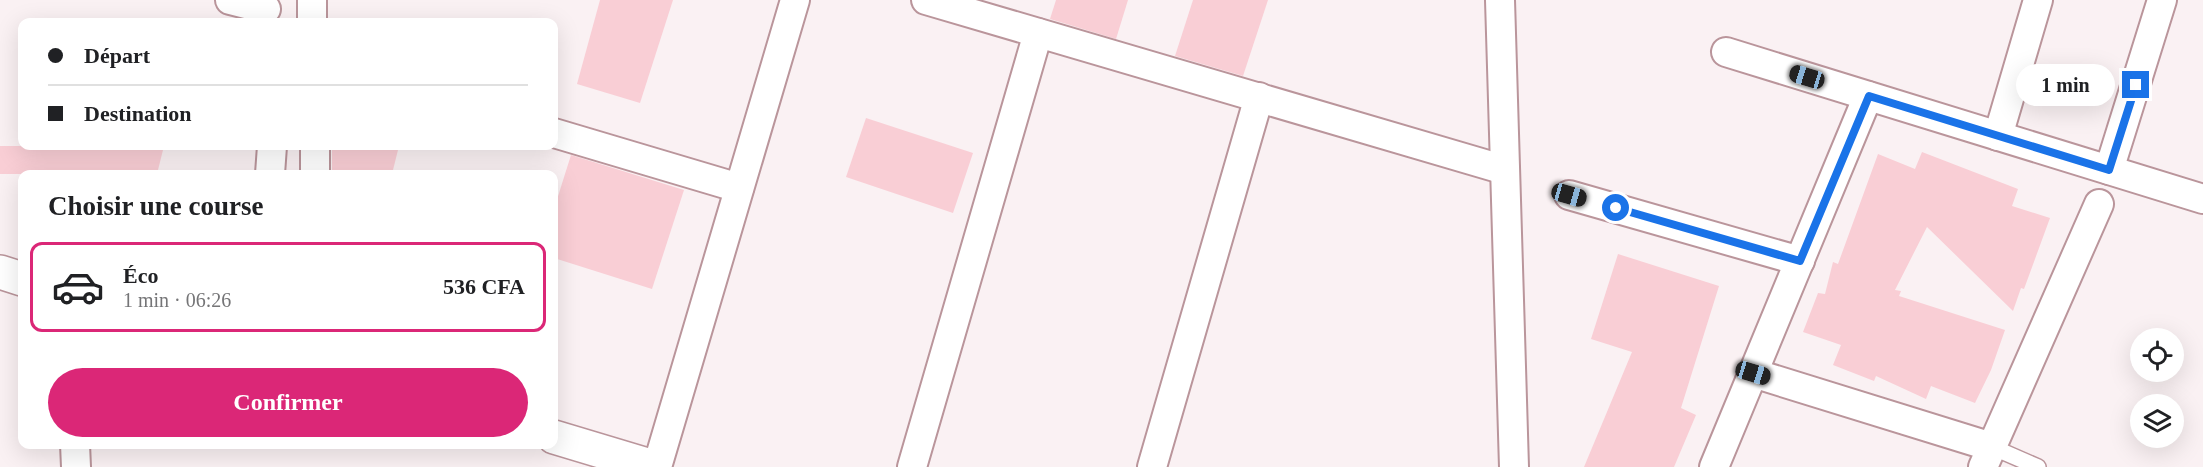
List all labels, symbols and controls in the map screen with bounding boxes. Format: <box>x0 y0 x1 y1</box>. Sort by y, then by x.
text: Départ <box>84 43 150 68</box>
car <box>1787 63 1827 91</box>
callout: 1 min <box>2016 64 2115 106</box>
route end <box>2122 71 2149 98</box>
text: 1 min <box>2041 74 2090 96</box>
text: Destination <box>84 101 192 126</box>
car <box>1549 181 1589 209</box>
text: Choisir une course <box>48 191 264 221</box>
route start <box>1602 194 1629 221</box>
icon: car <box>51 260 105 314</box>
text: Éco <box>123 263 158 288</box>
text: 536 CFA <box>443 274 525 299</box>
text: 1 min · 06:26 <box>123 289 231 311</box>
map controls <box>2130 328 2184 448</box>
button: locate <box>2130 328 2184 382</box>
car <box>1733 359 1773 387</box>
button: Confirmer <box>48 368 528 437</box>
button: layers <box>2130 394 2184 448</box>

